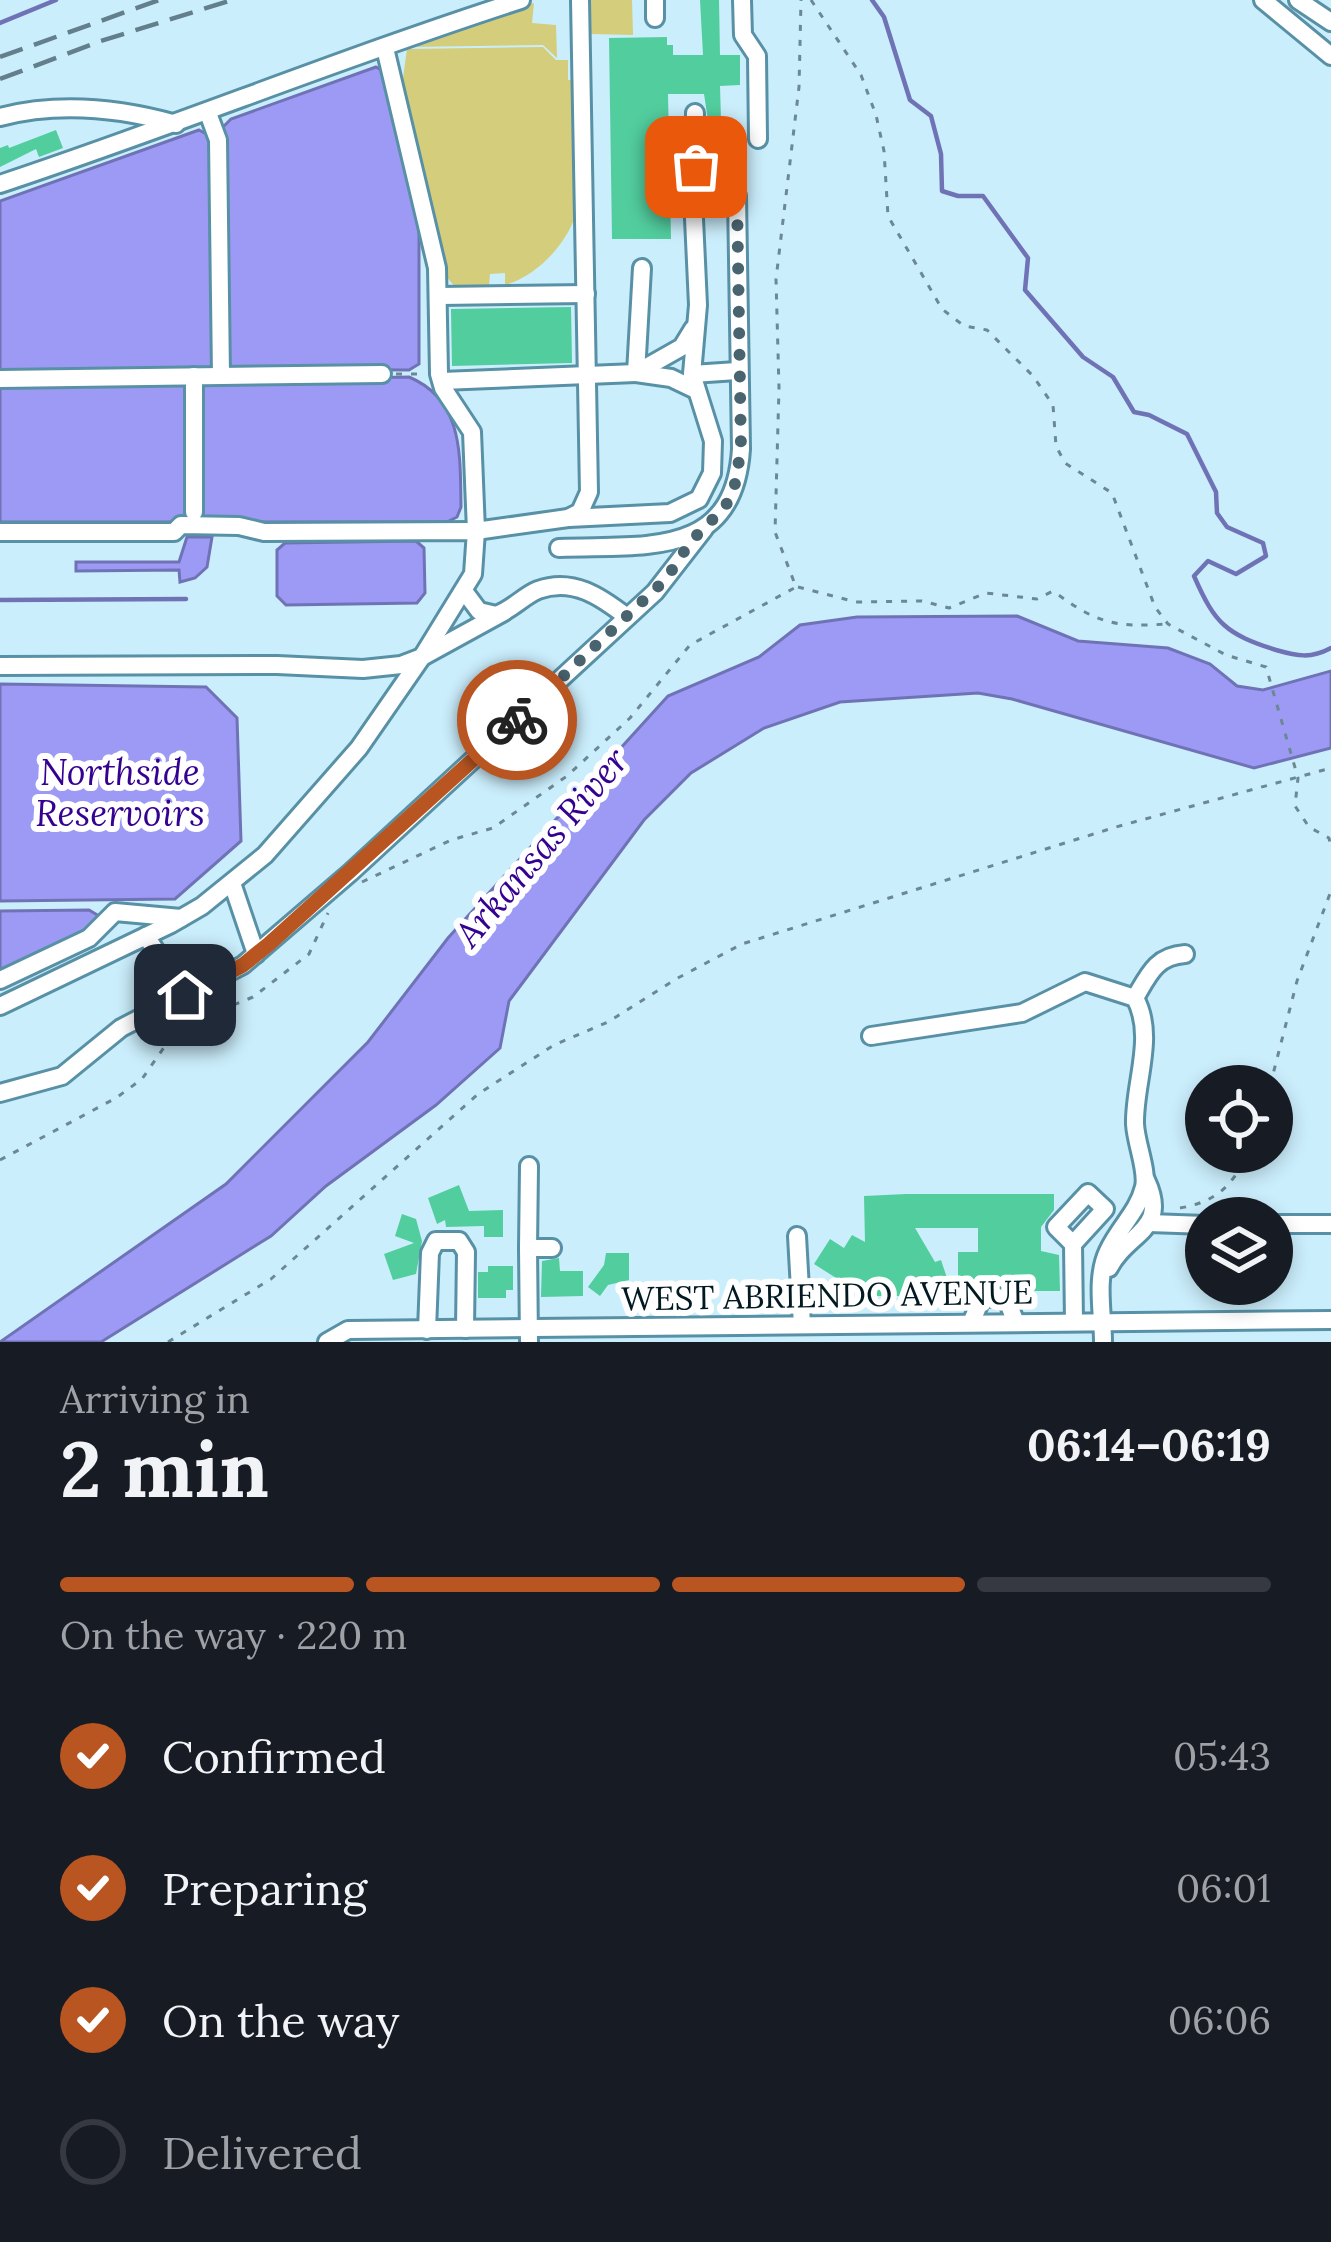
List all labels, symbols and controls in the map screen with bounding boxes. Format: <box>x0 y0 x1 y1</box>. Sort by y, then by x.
pin <box>645 116 747 218</box>
icon: bag <box>663 134 729 200</box>
courier <box>457 660 577 780</box>
icon: bike <box>484 687 550 753</box>
water label: Arkansas River <box>444 738 638 957</box>
water label: Northside Reservoirs <box>35 749 205 836</box>
pin <box>134 944 236 1046</box>
icon: home <box>152 962 218 1028</box>
map controls <box>1185 1065 1293 1305</box>
button: locate <box>1185 1065 1293 1173</box>
button: layers <box>1185 1197 1293 1305</box>
street label: WEST ABRIENDO AVENUE <box>621 1270 1033 1320</box>
text: Arriving in <box>60 1374 250 1424</box>
text: 06:14–06:19 <box>1027 1416 1271 1473</box>
text: 2 min <box>60 1419 269 1518</box>
text: On the way · 220 m <box>60 1610 407 1660</box>
icon: check <box>60 1723 126 1789</box>
text: Confirmed <box>162 1728 386 1785</box>
text: 05:43 <box>1173 1731 1271 1781</box>
icon: check <box>60 1855 126 1921</box>
text: Preparing <box>162 1860 367 1917</box>
text: 06:01 <box>1176 1863 1271 1913</box>
icon: check <box>60 1987 126 2053</box>
text: On the way <box>162 1992 400 2049</box>
text: 06:06 <box>1168 1995 1271 2045</box>
text: Delivered <box>162 2124 362 2181</box>

